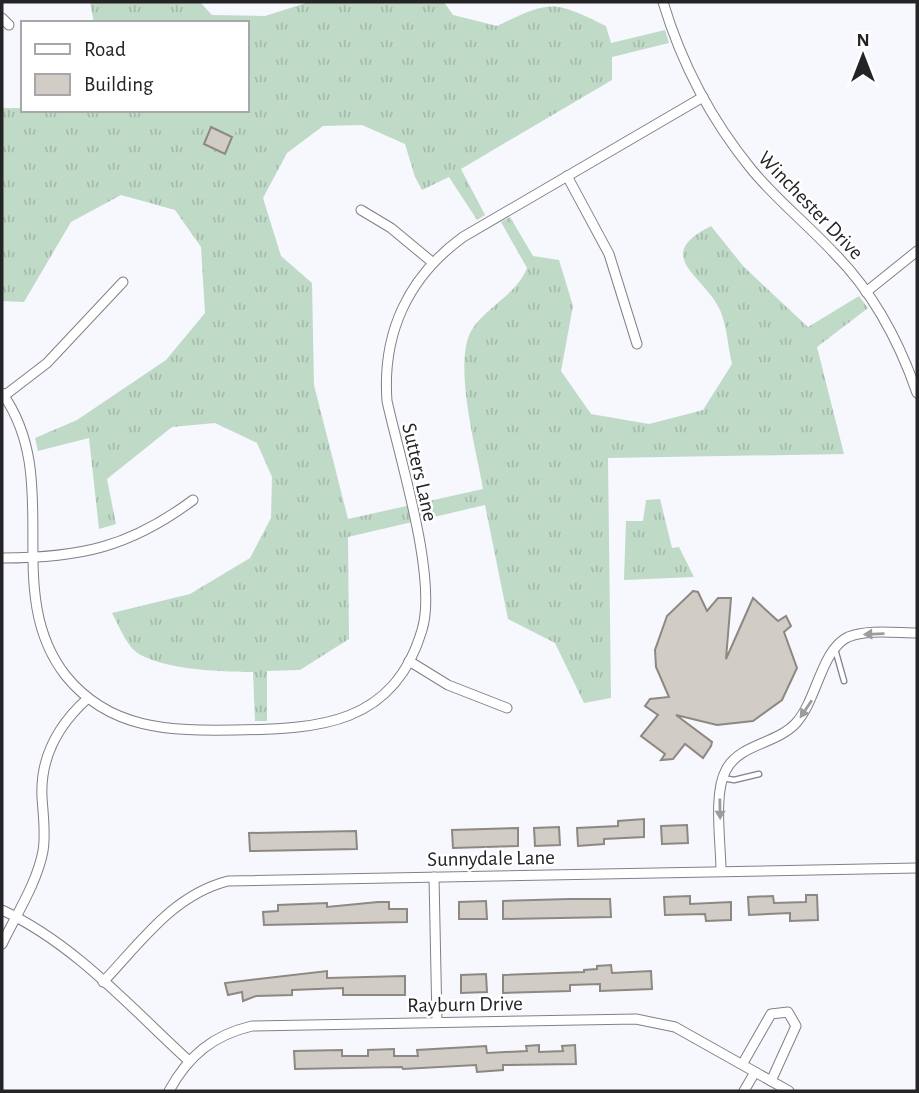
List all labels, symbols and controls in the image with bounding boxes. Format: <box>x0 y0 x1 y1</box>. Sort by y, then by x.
legend <box>21 21 248 112</box>
north arrow <box>828 21 898 91</box>
text: N <box>856 31 870 50</box>
text: Road <box>84 39 126 60</box>
text: Building <box>84 74 154 95</box>
street label: Winchester Drive <box>754 147 867 263</box>
street label: Sutters Lane <box>398 421 441 523</box>
one-way arrow <box>863 629 885 640</box>
one-way arrow <box>799 700 813 718</box>
one-way arrow <box>714 798 726 820</box>
street label: Sunnydale Lane <box>427 847 555 870</box>
street label: Rayburn Drive <box>407 993 523 1016</box>

